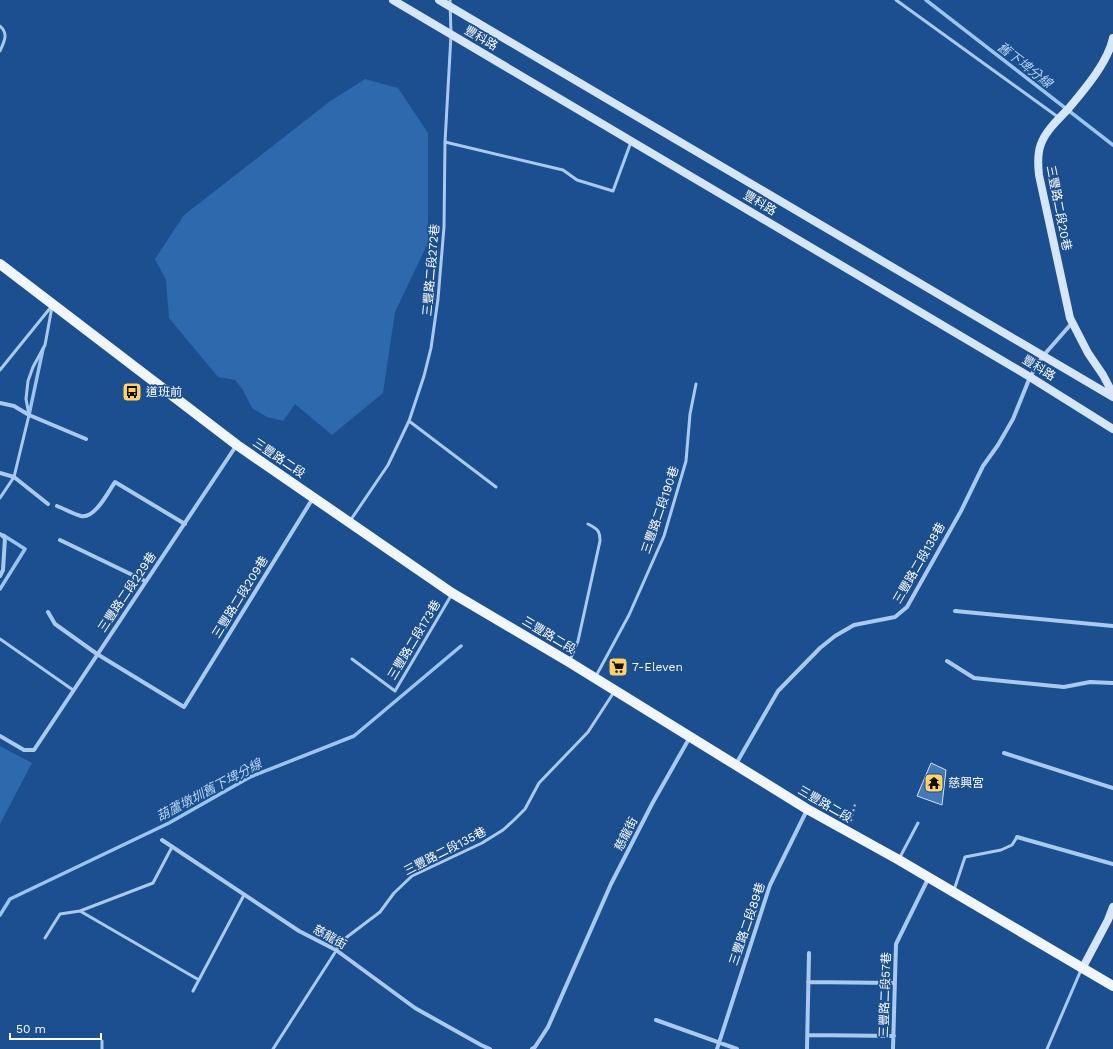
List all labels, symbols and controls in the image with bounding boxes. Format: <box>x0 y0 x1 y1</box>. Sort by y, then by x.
street label: 豐科路 <box>462 23 500 53</box>
water label: 舊下埤分線 <box>995 39 1057 92</box>
street label: 三豐路二段20巷 <box>1044 164 1074 252</box>
street label: 豐科路 <box>741 188 779 218</box>
street label: 三豐路二段272巷 <box>420 223 442 317</box>
street label: 豐科路 <box>1020 353 1058 383</box>
bus stop icon: 道班前 <box>121 381 143 403</box>
place label: 道班前 <box>146 385 182 399</box>
street label: 三豐路二段 <box>250 435 308 481</box>
street label: 三豐路二段190巷 <box>638 464 682 556</box>
street label: 三豐路二段138巷 <box>890 520 948 606</box>
street label: 三豐路二段229巷 <box>95 549 159 635</box>
street label: 三豐路二段209巷 <box>209 553 271 641</box>
street label: 三豐路二段173巷 <box>385 598 443 682</box>
street label: 三豐路二段 <box>520 614 578 656</box>
supermarket icon: 7-Eleven <box>607 656 629 678</box>
place label: 7-Eleven <box>632 660 683 674</box>
water label: 葫蘆墩圳舊下埤分線 <box>154 755 266 824</box>
temple icon: 慈興宮 <box>923 772 945 794</box>
place label: 慈興宮 <box>948 776 984 790</box>
street label: 三豐路二段 <box>796 783 854 825</box>
street label: 慈龍街 <box>612 815 640 853</box>
street label: 三豐路二段135巷 <box>401 824 489 878</box>
street label: 三豐路二段89巷 <box>726 881 768 967</box>
street label: 慈龍街 <box>311 922 349 952</box>
street label: 三豐路二段57巷 <box>877 952 893 1038</box>
scale bar <box>10 1015 101 1041</box>
text: 50 m <box>16 1022 46 1036</box>

